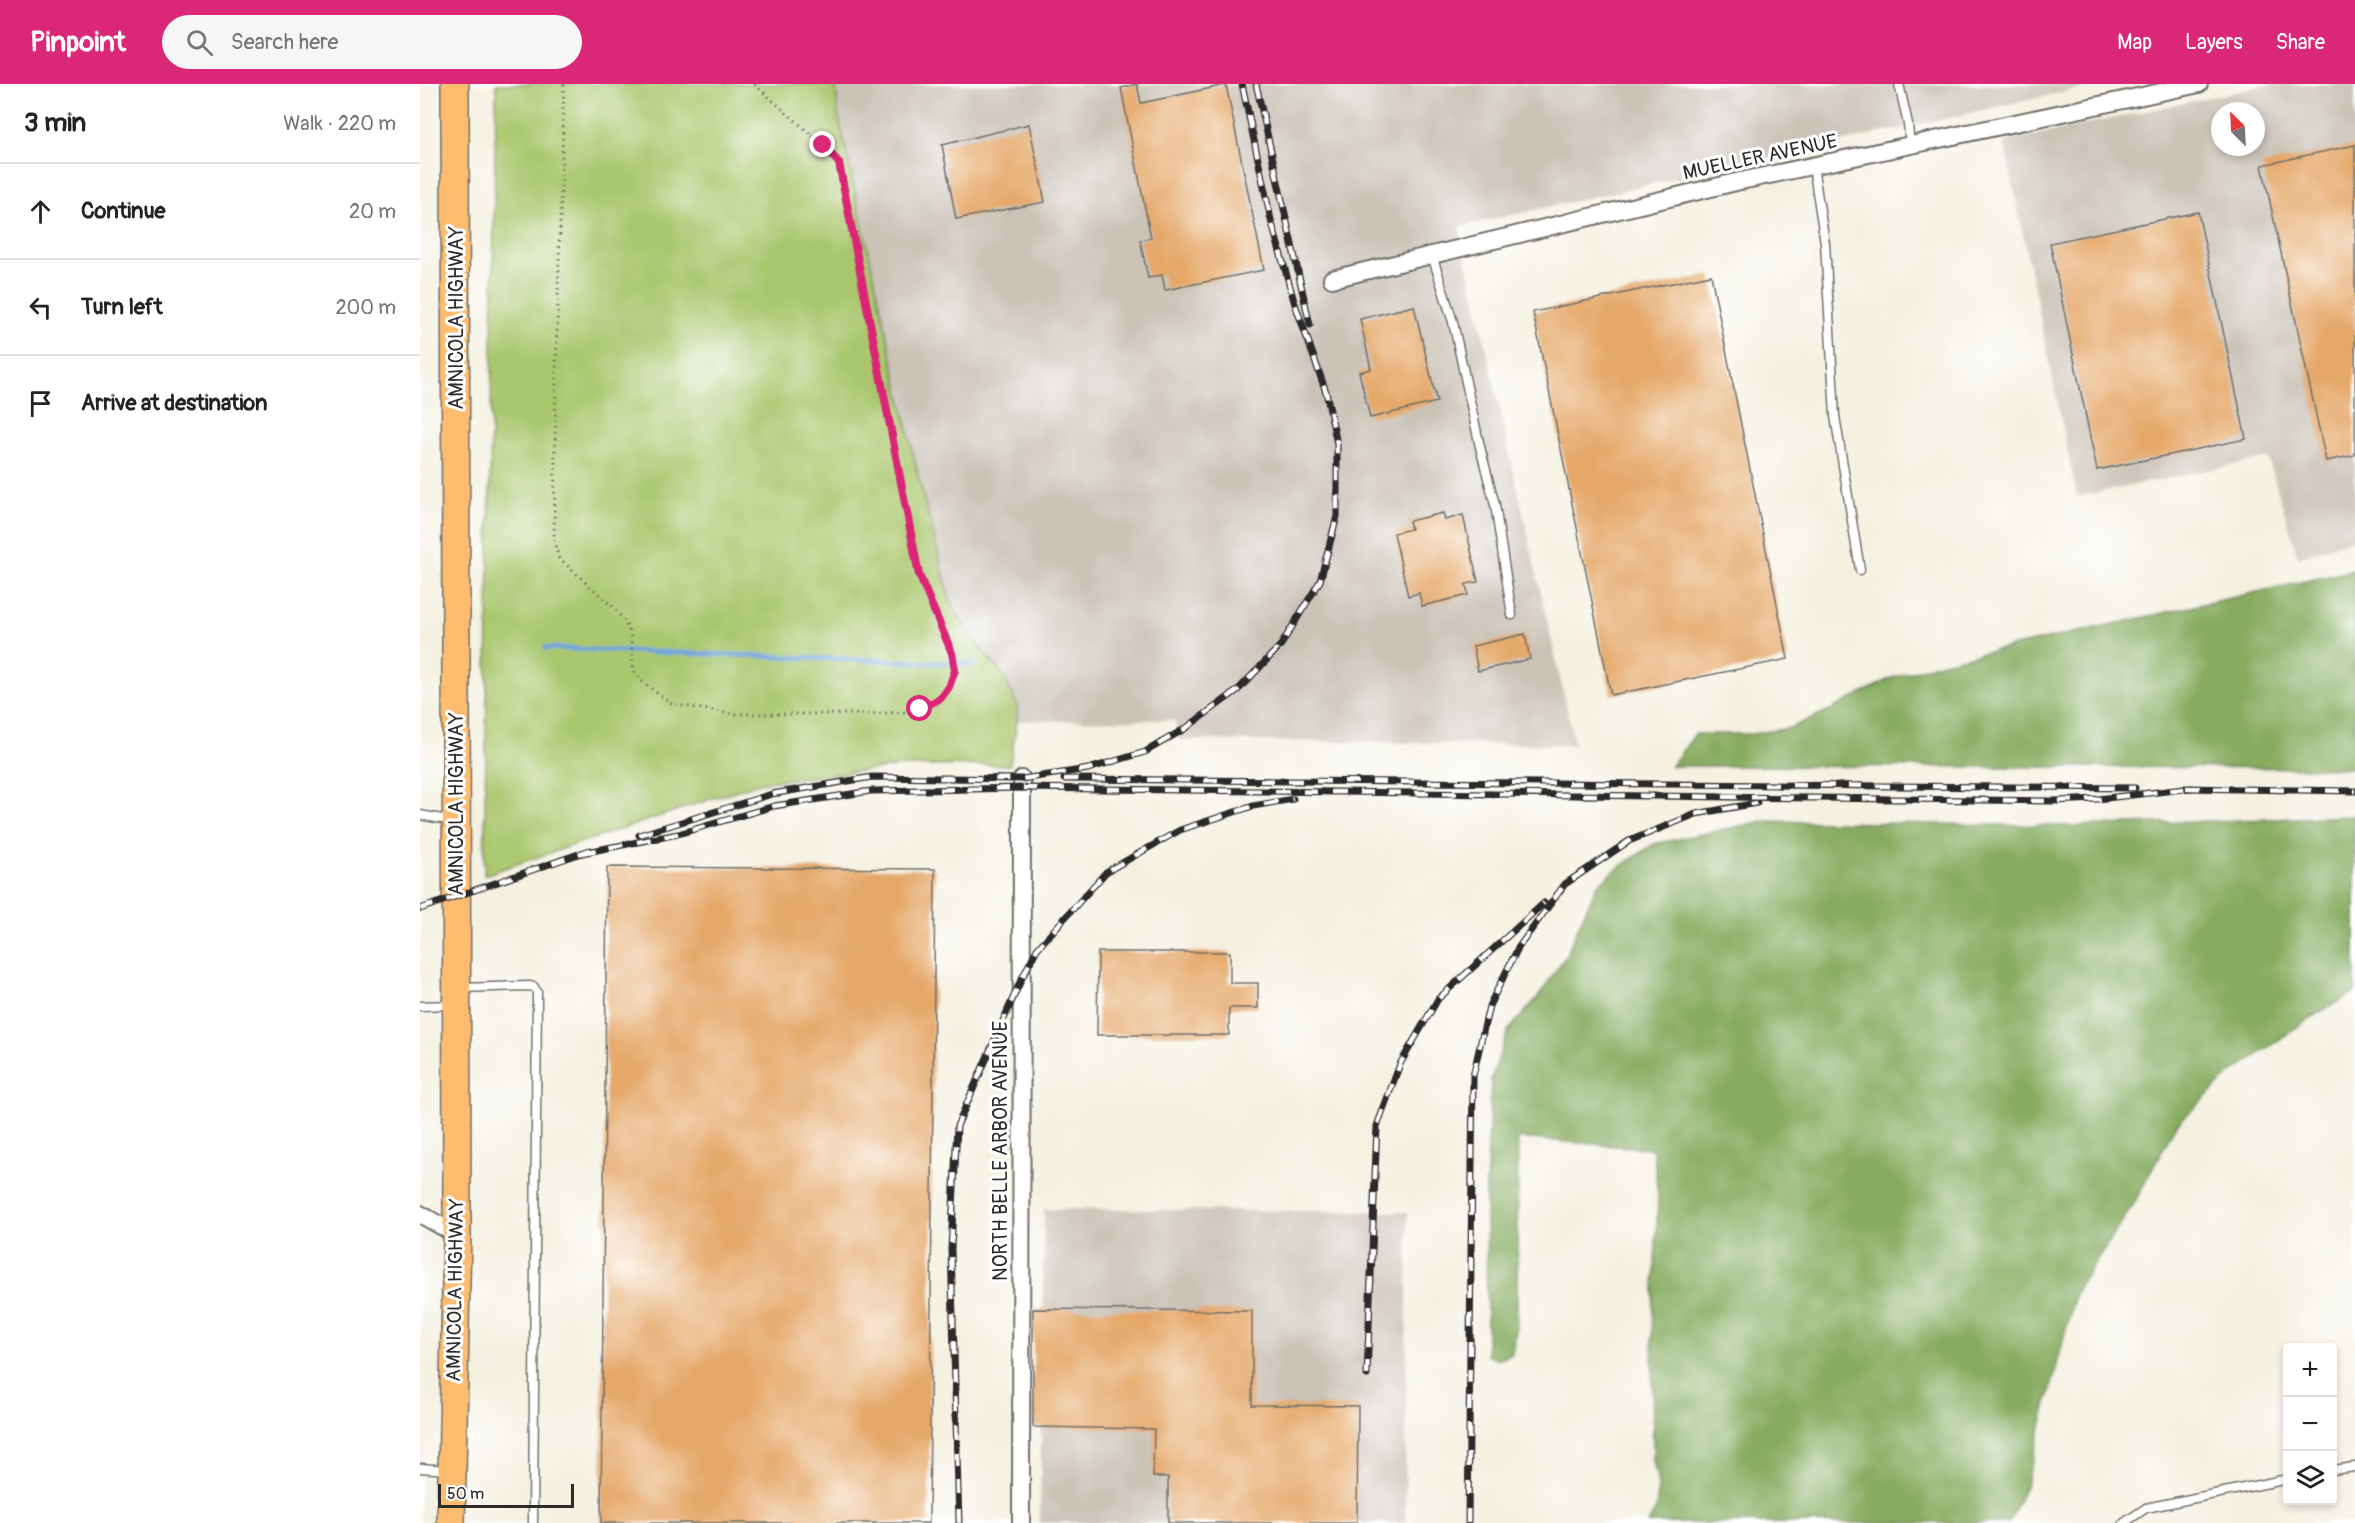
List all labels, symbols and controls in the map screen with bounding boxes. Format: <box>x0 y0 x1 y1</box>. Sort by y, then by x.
search box <box>162 15 582 69</box>
text: Pinpoint <box>30 25 126 60</box>
icon: search <box>183 26 216 59</box>
text: Search here <box>231 28 338 56</box>
text: Map <box>2117 29 2152 56</box>
text: Layers <box>2185 29 2243 56</box>
text: Share <box>2276 29 2325 56</box>
north arrow <box>2211 102 2265 156</box>
text: 3 min <box>24 107 86 139</box>
text: Walk · 220 m <box>283 111 396 136</box>
street label: MUELLER AVENUE <box>1680 128 1840 186</box>
route end <box>809 131 835 157</box>
icon: ahead <box>24 195 57 228</box>
text: Continue <box>81 197 165 225</box>
text: 20 m <box>349 199 396 224</box>
street label: AMNICOLA HIGHWAY <box>444 226 469 410</box>
icon: left <box>24 291 57 324</box>
text: Turn left <box>81 293 163 321</box>
text: 200 m <box>335 295 396 320</box>
icon: arrive <box>24 387 57 420</box>
text: Arrive at destination <box>81 389 267 417</box>
route start <box>906 695 932 721</box>
street label: AMNICOLA HIGHWAY <box>444 712 469 896</box>
street label: NORTH BELLE ARBOR AVENUE <box>988 1021 1013 1281</box>
street label: AMNICOLA HIGHWAY <box>441 1198 469 1382</box>
map controls <box>2283 1343 2337 1505</box>
button: + <box>2283 1343 2337 1397</box>
button: − <box>2283 1397 2337 1451</box>
button: layers <box>2283 1451 2337 1505</box>
scale bar <box>438 1481 574 1508</box>
text: 50 m <box>447 1484 484 1504</box>

